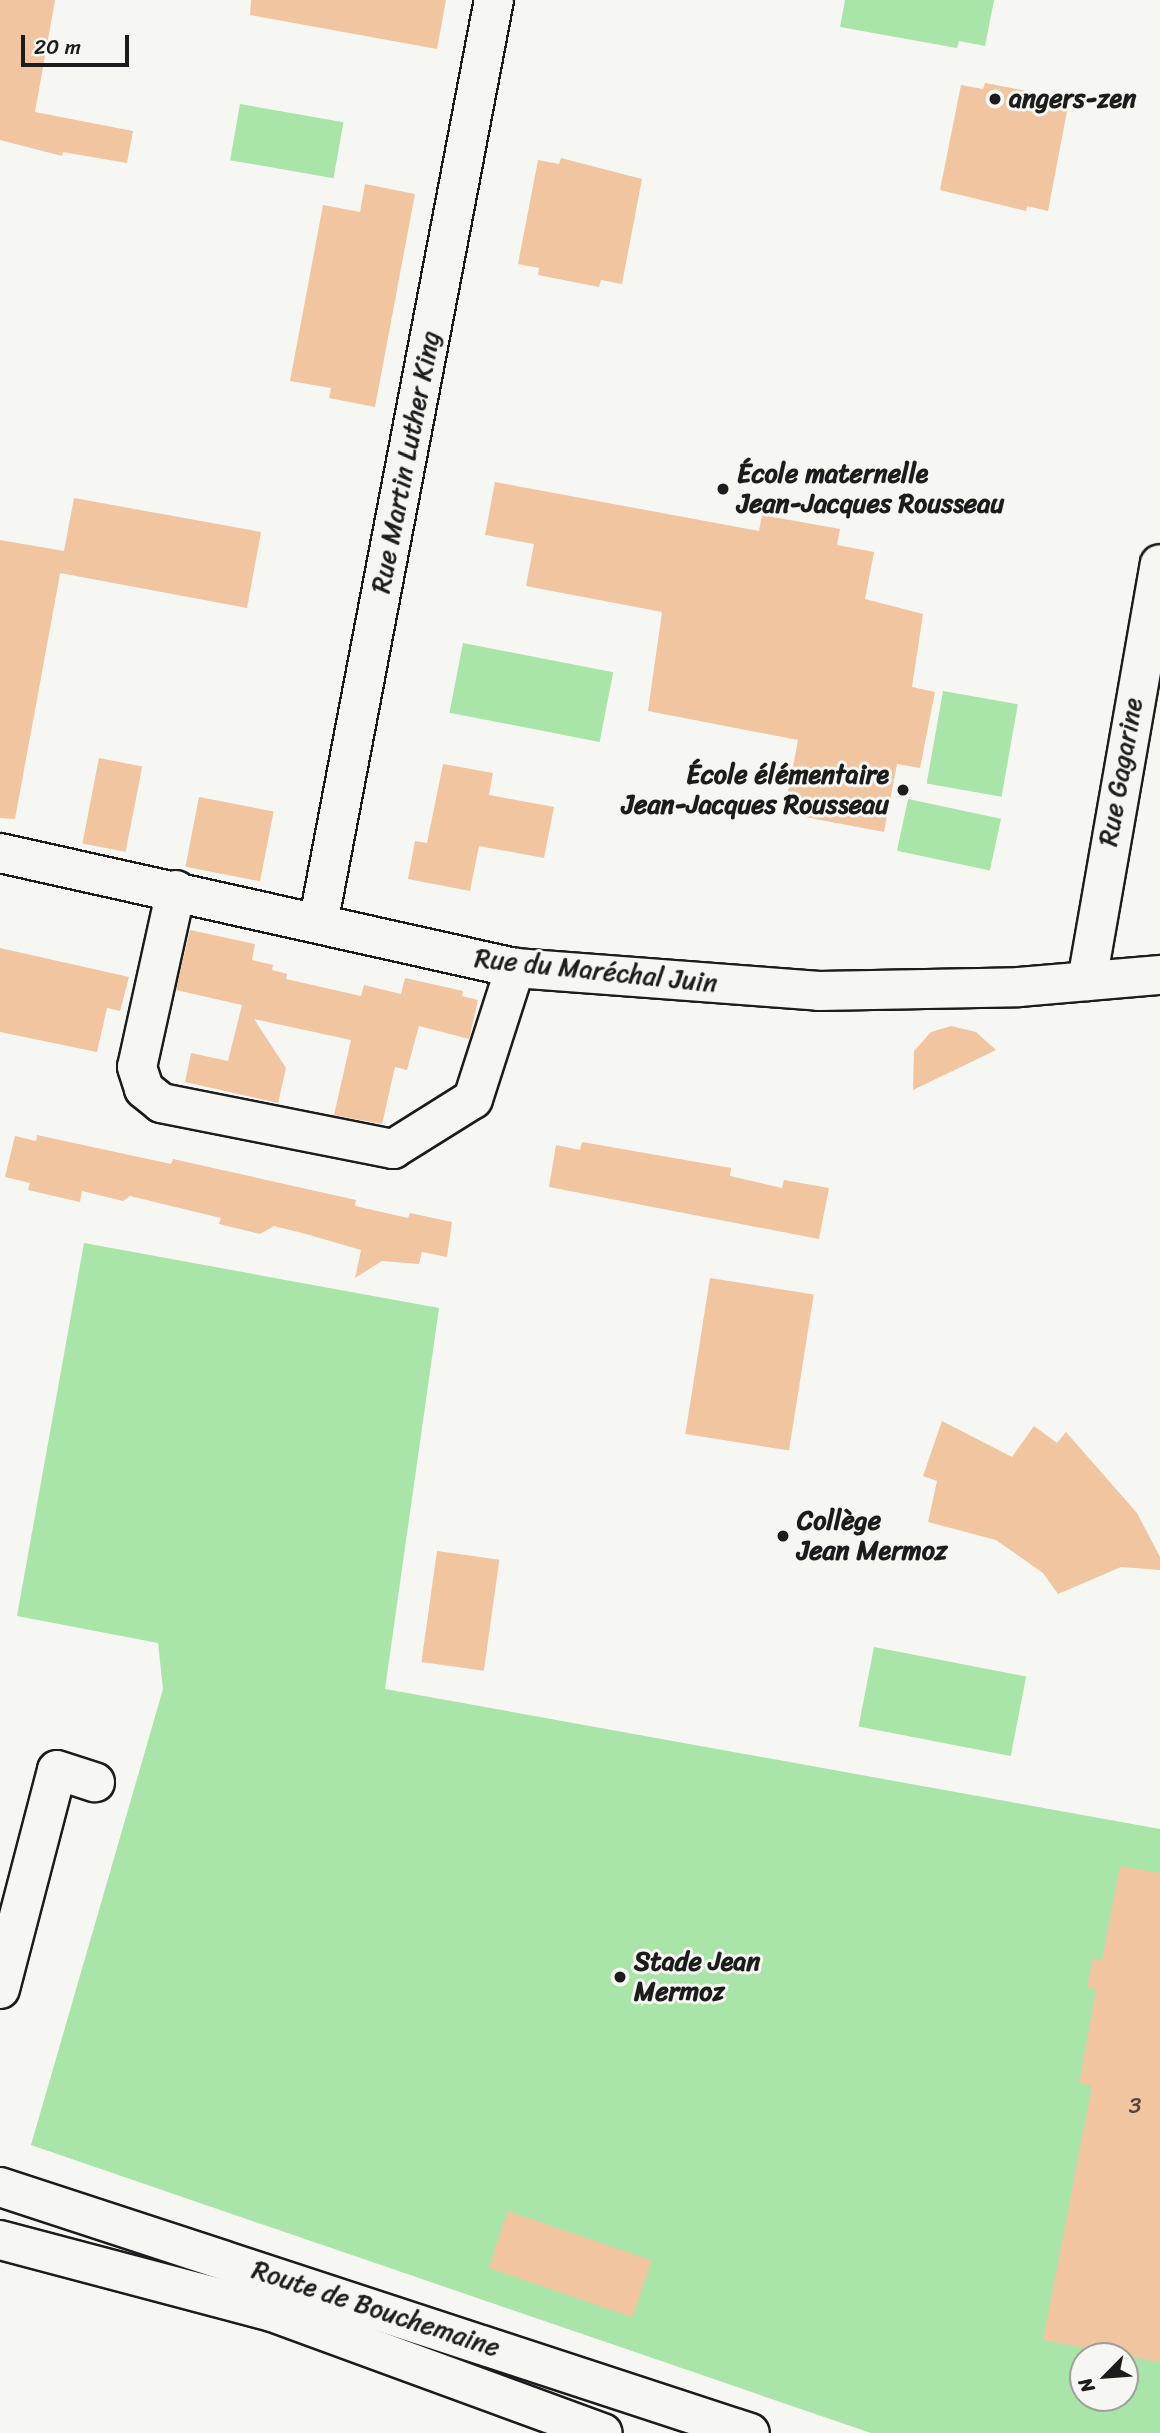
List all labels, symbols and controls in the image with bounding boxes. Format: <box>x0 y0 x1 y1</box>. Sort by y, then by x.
scale bar <box>24 21 133 65</box>
text: 20 m <box>34 28 81 66</box>
place label: angers-zen <box>1009 83 1136 115</box>
marker: angers-zen <box>987 91 1003 107</box>
street label: Rue Martin Luther King <box>365 328 447 596</box>
place label: École maternelle Jean-Jacques Rousseau <box>737 458 1005 520</box>
marker: École maternelle Jean-Jacques Rousseau <box>715 481 731 497</box>
street label: Rue Gagarine <box>1093 695 1149 849</box>
place label: École élémentaire Jean-Jacques Rousseau <box>621 759 889 820</box>
marker: École élémentaire Jean-Jacques Rousseau <box>895 782 911 798</box>
street label: Rue du Maréchal Juin <box>473 943 719 999</box>
place label: Collège Jean Mermoz <box>797 1505 947 1566</box>
marker: Collège Jean Mermoz <box>775 1528 791 1544</box>
place label: Stade Jean Mermoz <box>634 1946 761 2008</box>
marker: Stade Jean Mermoz <box>612 1969 628 1985</box>
house number: 3 <box>1129 2092 1141 2120</box>
street label: Route de Bouchemaine <box>249 2254 503 2364</box>
north arrow <box>1069 2342 1139 2412</box>
text: N <box>1069 2372 1104 2398</box>

